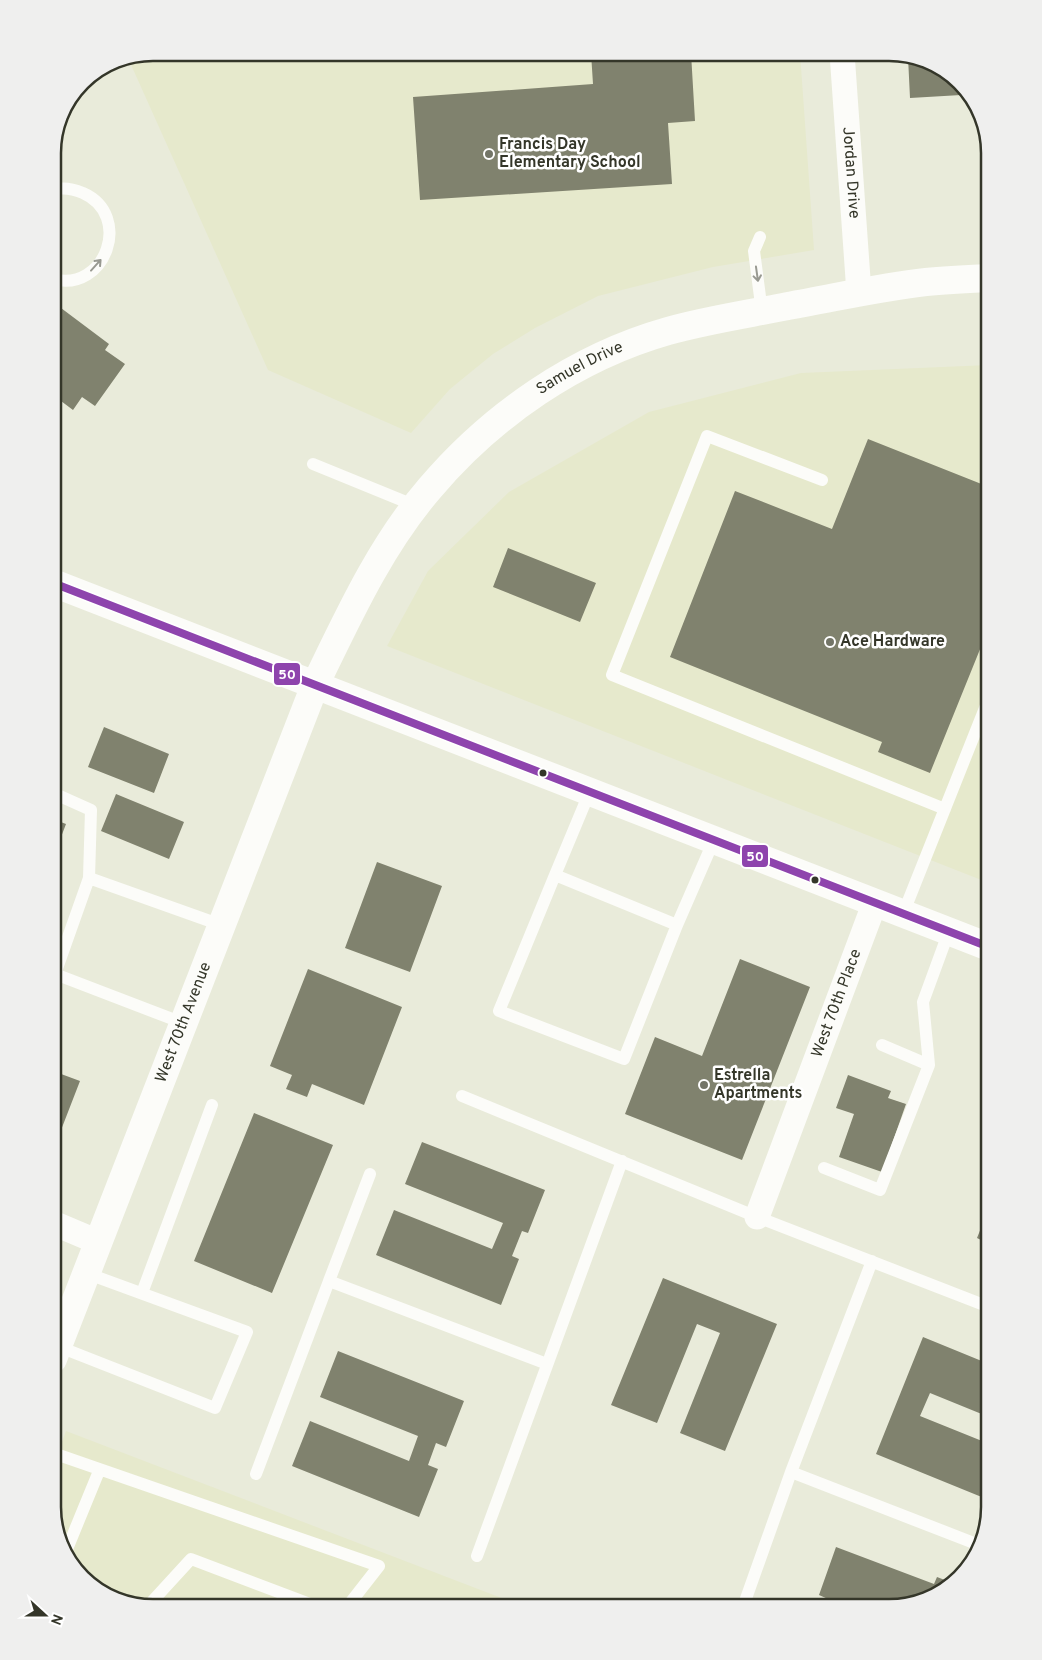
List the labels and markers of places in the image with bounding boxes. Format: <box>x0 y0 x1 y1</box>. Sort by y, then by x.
place label: Francis Day Elementary School <box>499 135 641 173</box>
marker: Francis Day Elementary School <box>483 148 495 160</box>
place label: Ace Hardware <box>840 632 945 652</box>
marker: Ace Hardware <box>824 636 836 648</box>
unlabelled marker <box>538 768 548 778</box>
unlabelled marker <box>810 875 820 885</box>
place label: Estrella Apartments <box>714 1066 803 1104</box>
marker: Estrella Apartments <box>698 1079 710 1091</box>

